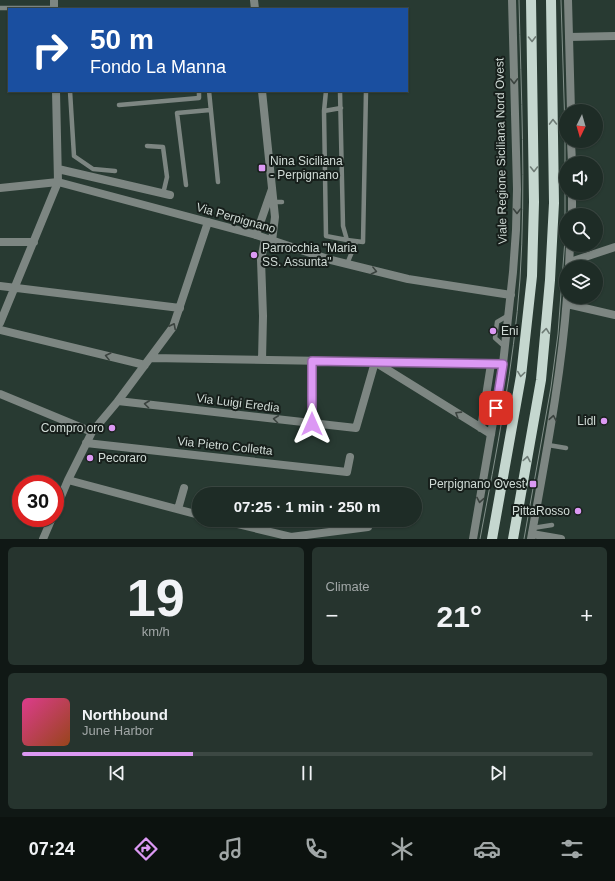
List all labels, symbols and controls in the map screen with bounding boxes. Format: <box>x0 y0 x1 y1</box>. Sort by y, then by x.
icon: right <box>24 24 76 76</box>
text: 50 m <box>90 24 154 55</box>
one-way arrow <box>528 36 536 42</box>
text: Fondo La Manna <box>90 57 226 77</box>
street label: Viale Regione Siciliana Nord Ovest <box>492 57 510 244</box>
one-way arrow <box>510 78 518 84</box>
north arrow <box>559 104 603 148</box>
map controls <box>559 104 603 304</box>
one-way arrow <box>549 119 557 125</box>
place label: Nina Siciliana - Perpignano <box>270 154 343 182</box>
button: sound <box>559 156 603 200</box>
marker: Nina Siciliana - Perpignano <box>257 163 267 173</box>
one-way arrow <box>530 166 538 172</box>
street label: Via Perpignano <box>195 200 278 236</box>
one-way arrow <box>512 208 521 214</box>
button: search <box>559 208 603 252</box>
place label: Parrocchia "Maria SS. Assunta" <box>262 241 357 269</box>
marker: Parrocchia "Maria SS. Assunta" <box>249 250 259 260</box>
button: layers <box>559 260 603 304</box>
one-way arrow <box>371 266 377 274</box>
one-way arrow <box>168 322 175 330</box>
place label: Eni <box>501 324 518 338</box>
marker: Eni <box>488 326 498 336</box>
one-way arrow <box>542 328 551 334</box>
one-way arrow <box>104 352 111 360</box>
one-way arrow <box>517 371 526 377</box>
street label: Via Luigi Eredia <box>196 391 281 415</box>
pin <box>479 391 513 425</box>
icon: arrive <box>485 397 507 419</box>
one-way arrow <box>144 400 150 409</box>
position arrow <box>291 403 333 445</box>
one-way arrow <box>455 411 462 419</box>
place label: Lidl <box>577 414 596 428</box>
one-way arrow <box>273 415 279 424</box>
one-way arrow <box>548 415 556 421</box>
marker: Lidl <box>599 416 609 426</box>
place label: Compro oro <box>41 421 104 435</box>
marker: Compro oro <box>107 423 117 433</box>
street label: Via Pietro Colletta <box>177 434 274 458</box>
place label: Pecoraro <box>98 451 147 465</box>
marker: Pecoraro <box>85 453 95 463</box>
one-way arrow <box>523 456 531 462</box>
speed limit sign: 30 <box>12 475 64 527</box>
place label: Perpignano Ovest <box>429 477 526 491</box>
marker: Perpignano Ovest <box>528 479 538 489</box>
one-way arrow <box>476 497 485 503</box>
text: 07:25 · 1 min · 250 m <box>234 498 380 515</box>
place label: PittaRosso <box>512 504 570 518</box>
marker: PittaRosso <box>573 506 583 516</box>
text: 19 <box>127 569 185 627</box>
text: Climate <box>326 579 370 594</box>
text: 21° <box>437 600 482 633</box>
text: − <box>326 603 338 628</box>
text: + <box>580 603 593 628</box>
text: km/h <box>142 624 170 639</box>
text: Northbound <box>82 706 168 723</box>
text: June Harbor <box>82 723 154 738</box>
icon: previous <box>106 762 128 784</box>
icon: pause <box>296 762 318 784</box>
icon: next <box>487 762 509 784</box>
icon: directions <box>132 835 160 863</box>
icon: music <box>217 835 245 863</box>
icon: phone <box>302 835 330 863</box>
icon: climate <box>388 835 416 863</box>
icon: car <box>473 835 501 863</box>
icon: filters <box>558 835 586 863</box>
text: 07:24 <box>29 839 75 859</box>

